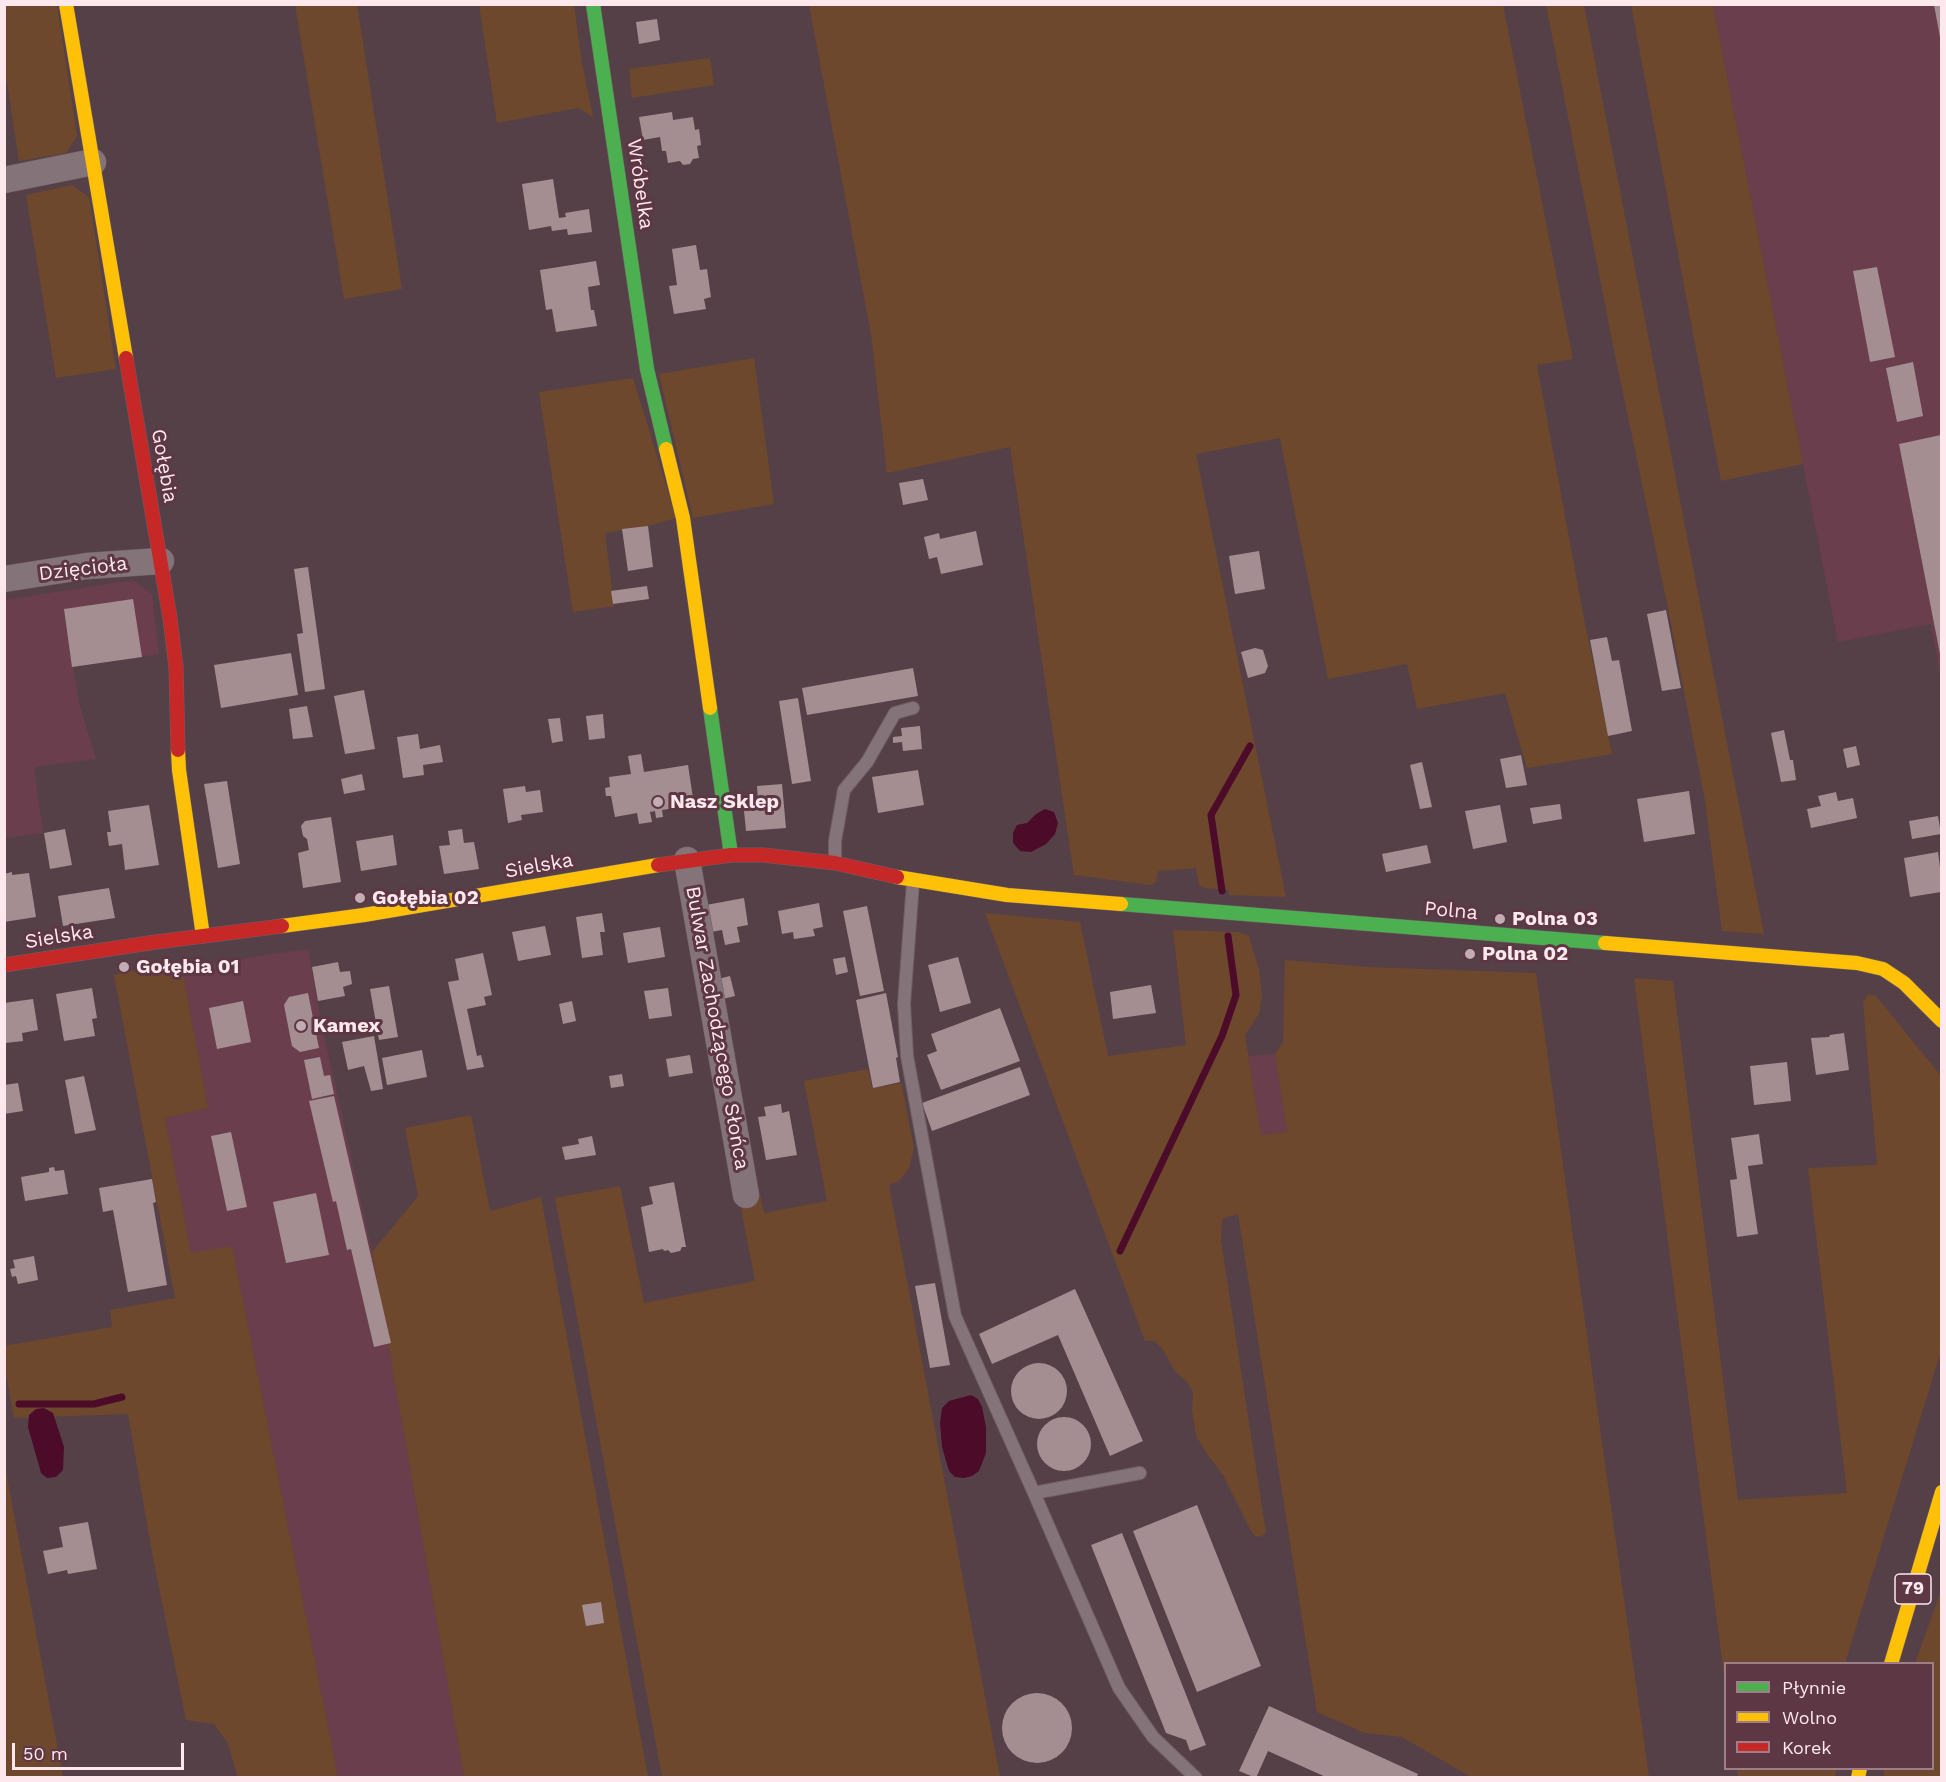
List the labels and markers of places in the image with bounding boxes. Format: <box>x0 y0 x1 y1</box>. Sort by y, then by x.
place label: Nasz Sklep <box>670 790 779 814</box>
marker: Nasz Sklep <box>651 795 665 809</box>
place label: Gołębia 02 <box>372 886 479 910</box>
marker: Gołębia 02 <box>353 891 367 905</box>
place label: Polna 03 <box>1512 907 1598 931</box>
marker: Polna 03 <box>1493 912 1507 926</box>
place label: Polna 02 <box>1482 942 1568 966</box>
marker: Polna 02 <box>1463 947 1477 961</box>
place label: Gołębia 01 <box>136 955 239 979</box>
marker: Gołębia 01 <box>117 960 131 974</box>
place label: Kamex <box>313 1014 380 1038</box>
marker: Kamex <box>294 1019 308 1033</box>

